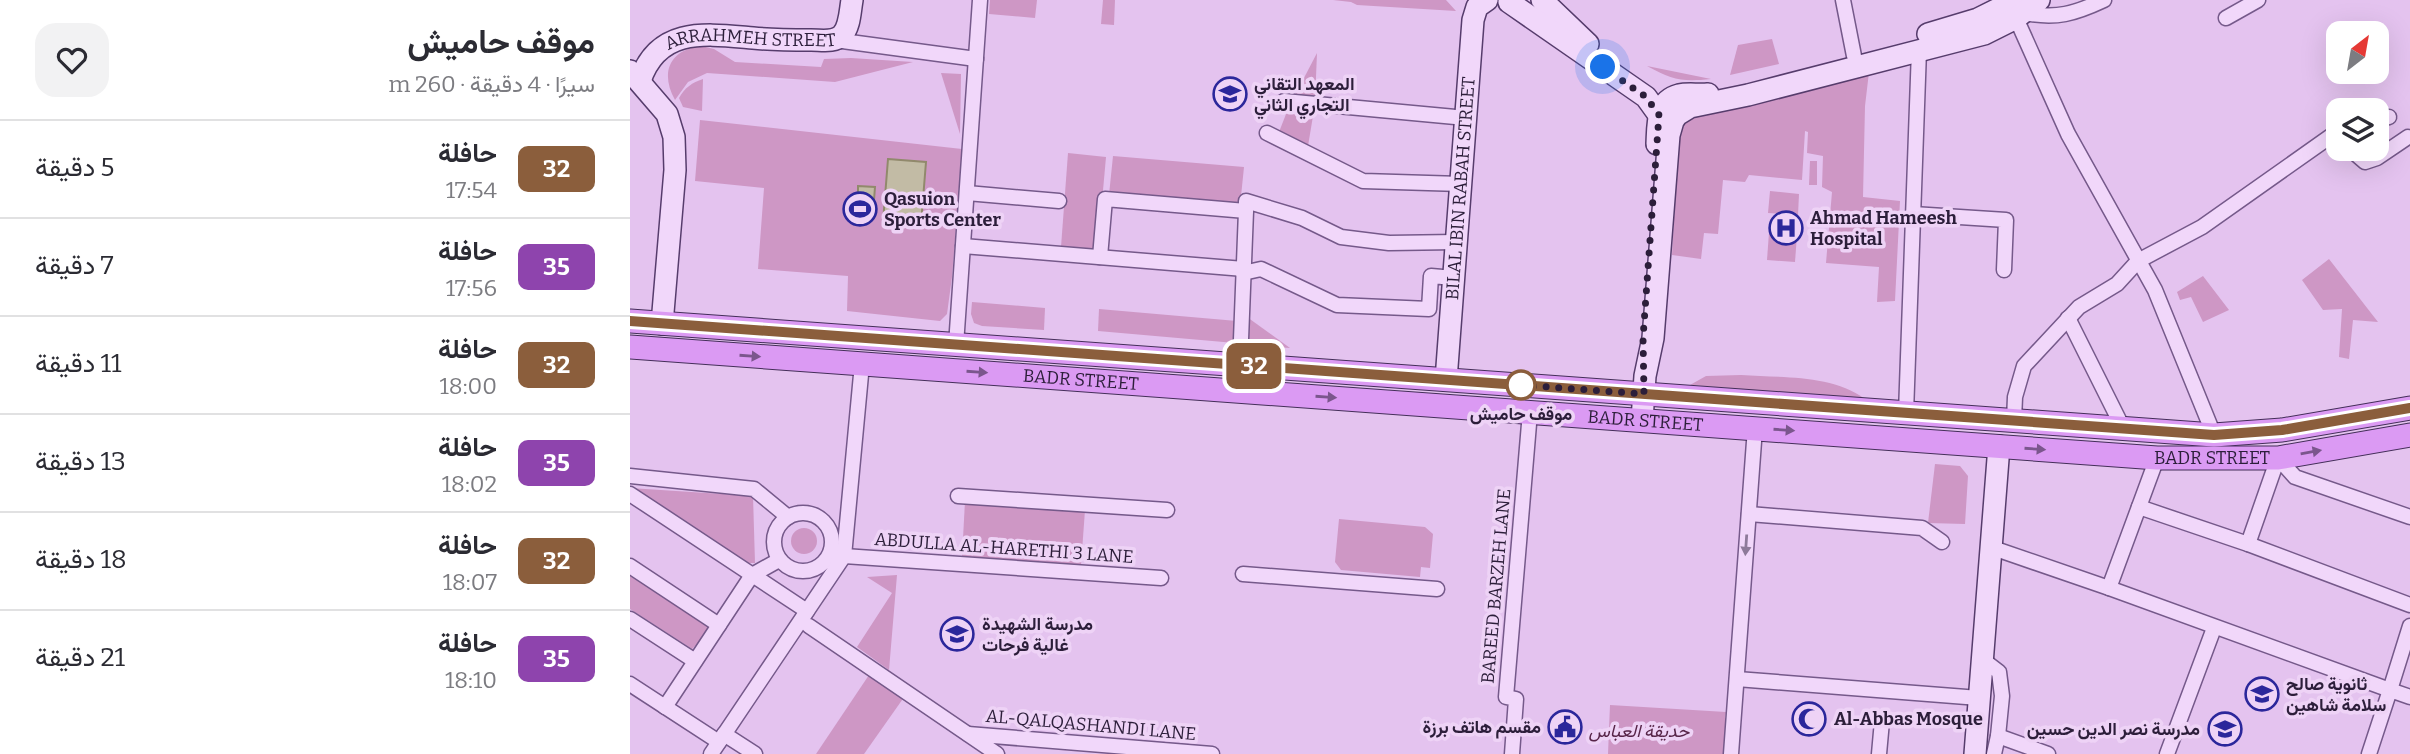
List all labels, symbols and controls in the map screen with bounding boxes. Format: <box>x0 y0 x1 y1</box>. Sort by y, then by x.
north arrow <box>2326 21 2389 84</box>
map controls <box>2326 21 2389 161</box>
text: موقف حاميش <box>407 22 595 62</box>
button: heart <box>35 23 109 97</box>
street label: ARRAHMEH STREET <box>661 24 838 55</box>
your location <box>1585 49 1620 84</box>
text: سيرًا · 4 دقيقة · 260 m <box>388 70 595 98</box>
place label: المعهد التقاني التجاري الثاني <box>1254 73 1355 120</box>
school or university icon: المعهد التقاني التجاري الثاني <box>1211 75 1249 113</box>
street label: BILAL IBIN RABAH STREET <box>1441 76 1480 301</box>
button: layers <box>2326 98 2389 161</box>
text: حافلة <box>438 138 497 169</box>
text: 5 دقيقة <box>35 152 114 183</box>
text: 32 <box>543 155 570 183</box>
text: 17:54 <box>446 176 497 204</box>
place label: Qasuion Sports Center <box>884 188 1001 231</box>
sports icon: Qasuion Sports Center <box>841 190 879 228</box>
place label: Ahmad Hameesh Hospital <box>1810 207 1957 250</box>
hospital icon: Ahmad Hameesh Hospital <box>1767 209 1805 247</box>
text: حافلة <box>438 236 497 267</box>
text: 7 دقيقة <box>35 250 113 281</box>
text: 35 <box>543 253 570 281</box>
text: 17:56 <box>446 274 497 302</box>
text: حافلة <box>438 334 497 365</box>
line badge: 32 <box>1222 343 1286 389</box>
text: 11 دقيقة <box>35 348 122 379</box>
one-way arrow <box>739 350 761 361</box>
text: 32 <box>543 351 570 379</box>
text: 32 <box>1240 352 1268 380</box>
street label: BADR STREET <box>1022 365 1140 395</box>
one-way arrow <box>966 367 988 378</box>
marker: موقف حاميش <box>1506 370 1536 400</box>
text: 18:00 <box>440 372 497 400</box>
one-way arrow <box>1315 392 1337 403</box>
place label: موقف حاميش <box>1470 403 1572 425</box>
street label: BADR STREET <box>1587 406 1704 436</box>
one-way arrow <box>1773 425 1795 436</box>
text: حافلة <box>438 432 497 463</box>
one-way arrow <box>2024 444 2046 455</box>
text: 13 دقيقة <box>35 446 126 477</box>
one-way arrow <box>2300 446 2322 457</box>
street label: BADR STREET <box>2154 447 2270 469</box>
text: 35 <box>543 449 570 477</box>
text: 18:02 <box>442 470 497 498</box>
street label: BAREED BARZEH LANE <box>1477 488 1515 684</box>
street label: ABDULLA AL-HARETHI 3 LANE <box>874 528 1134 568</box>
text: حافلة <box>438 530 497 561</box>
one-way arrow <box>1741 535 1752 557</box>
text: 18 دقيقة <box>35 544 127 575</box>
text: 32 <box>543 547 570 575</box>
text: 18:07 <box>443 568 497 596</box>
place label: مدرسة الشهيدة غالية فرحات <box>982 613 1093 656</box>
school or university icon: مدرسة الشهيدة غالية فرحات <box>938 615 976 653</box>
text: حافلة <box>438 628 497 659</box>
text: 21 دقيقة <box>35 642 125 673</box>
text: 35 <box>543 645 570 673</box>
text: 18:10 <box>445 666 497 694</box>
place label: ثانوية صالح سلامة شاهين <box>2286 673 2386 716</box>
school or university icon: ثانوية صالح سلامة شاهين <box>2243 675 2281 713</box>
mosque icon: Al-Abbas Mosque <box>1790 700 1828 738</box>
street label: AL-QALQASHANDI LANE <box>985 705 1197 745</box>
public building icon: مقسم هاتف برزة <box>1546 708 1584 746</box>
place label: Al-Abbas Mosque <box>1834 708 1983 730</box>
school or university icon: مدرسة نصر الدين حسين <box>2206 710 2244 748</box>
place label: مقسم هاتف برزة <box>1423 716 1541 739</box>
place label: مدرسة نصر الدين حسين <box>2027 718 2200 740</box>
park label: حديقة العباس <box>1589 720 1690 742</box>

